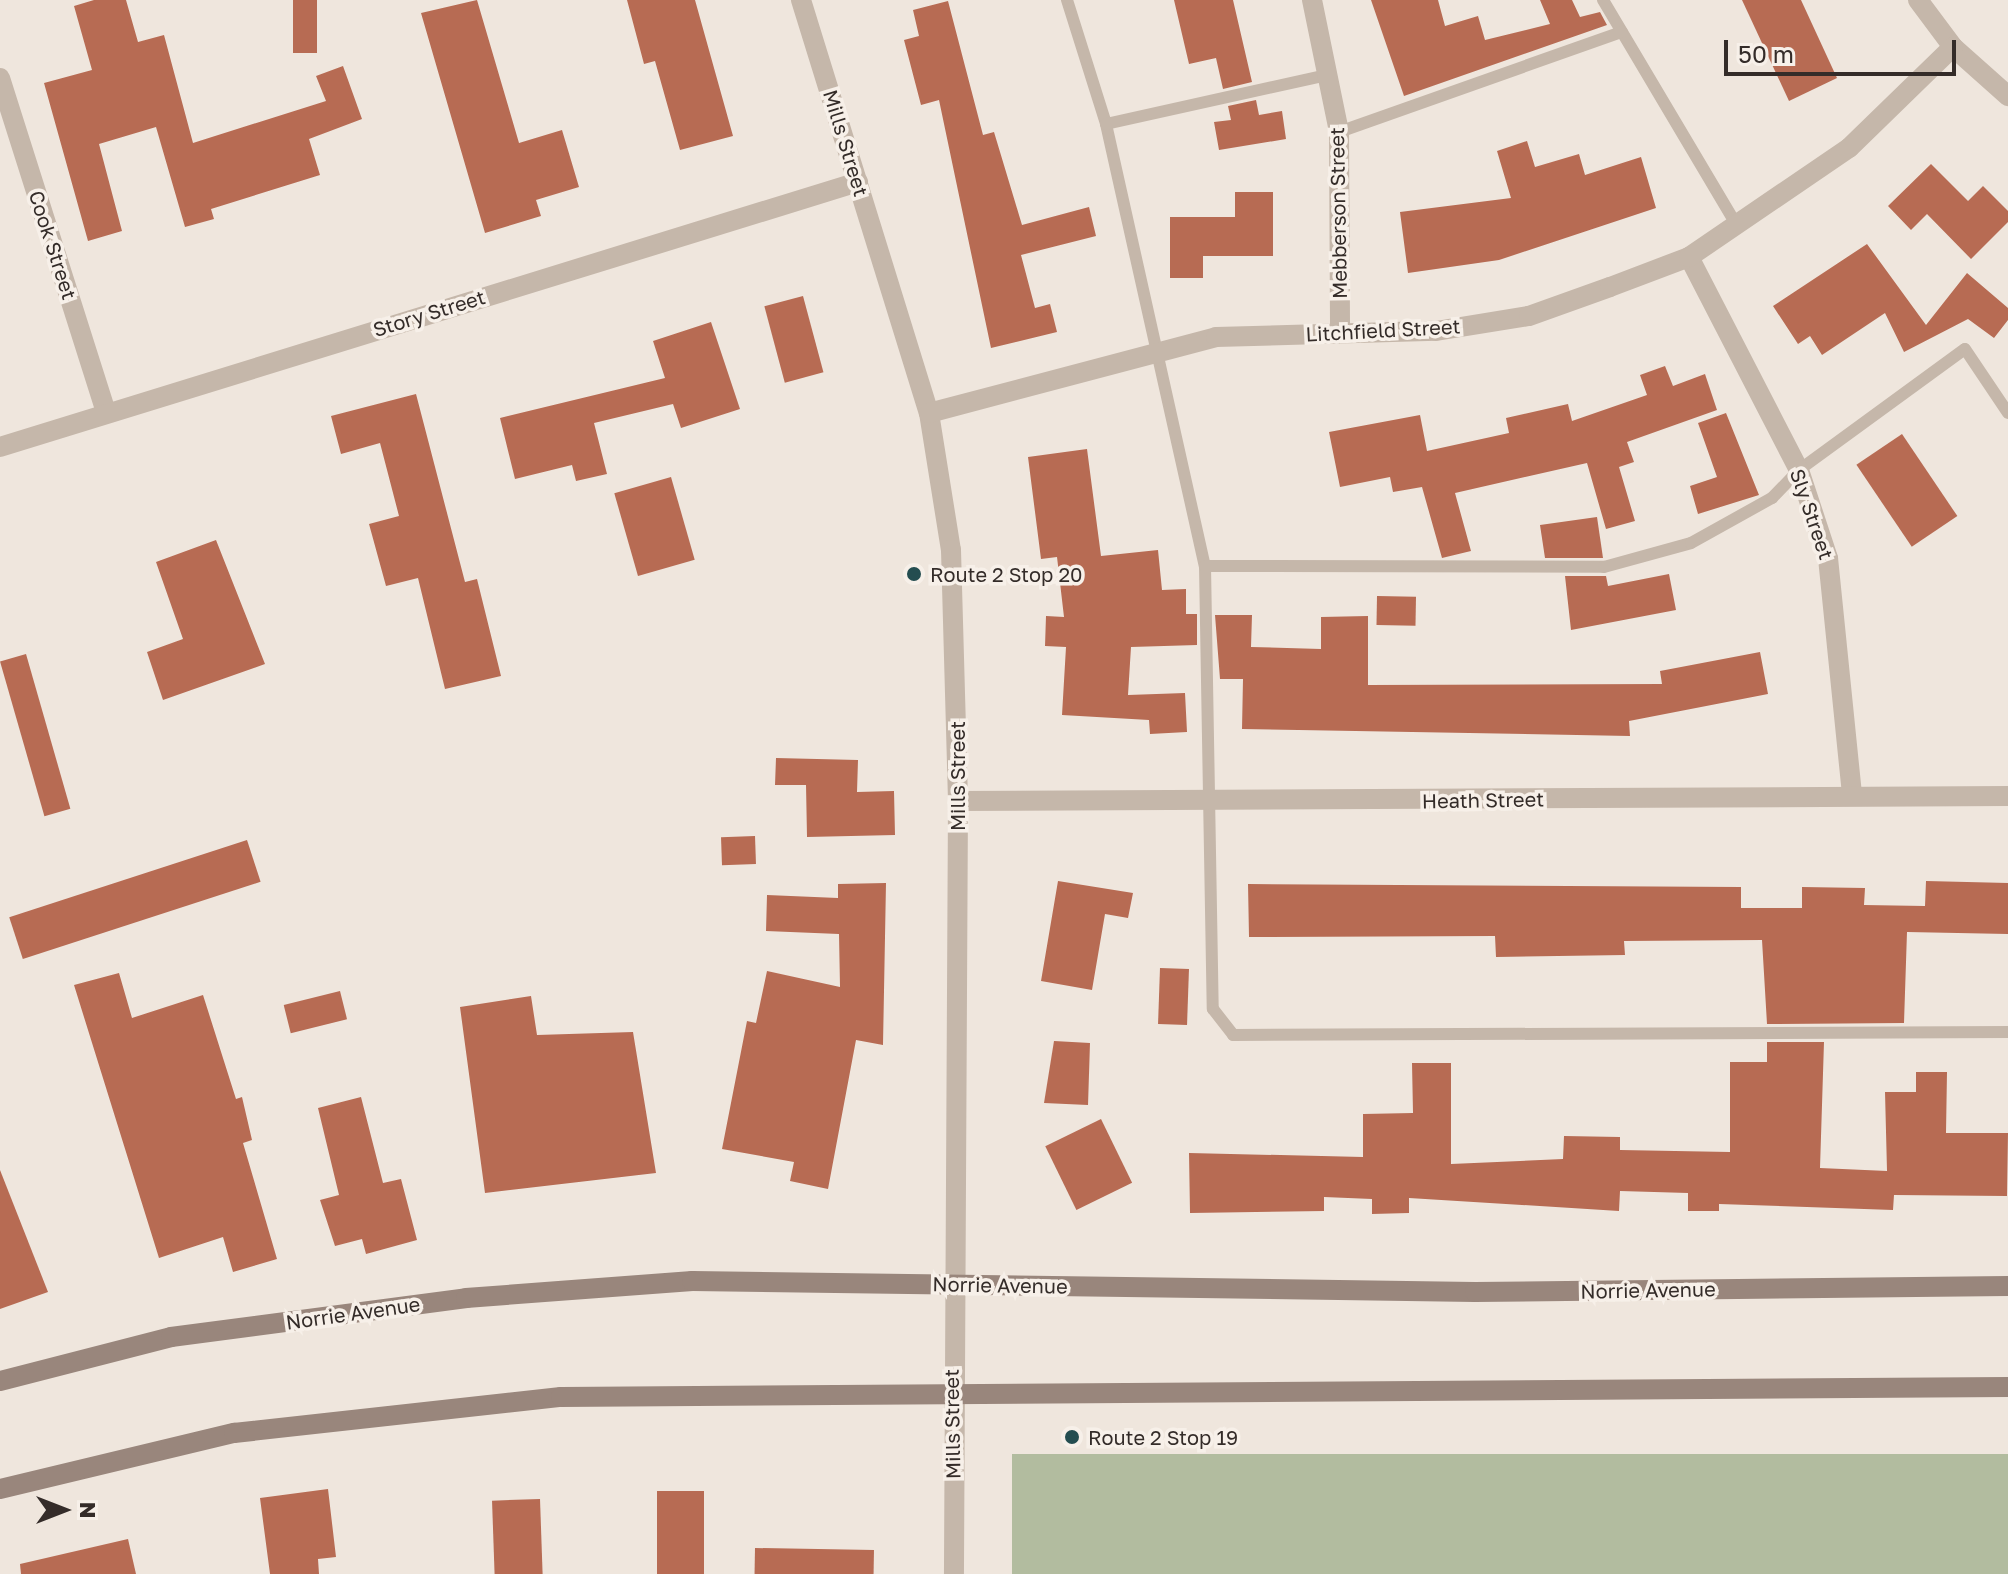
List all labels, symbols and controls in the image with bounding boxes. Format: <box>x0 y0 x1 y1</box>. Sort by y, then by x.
scale bar <box>1728 24 1960 74</box>
text: 50 m <box>1738 39 1794 68</box>
street label: Mills Street <box>818 87 874 199</box>
street label: Mebberson Street <box>1325 127 1351 299</box>
street label: Cook Street <box>24 188 82 302</box>
street label: Story Street <box>370 285 488 341</box>
street label: Litchfield Street <box>1305 314 1461 346</box>
street label: Sly Street <box>1785 466 1839 562</box>
place label: Route 2 Stop 20 <box>930 562 1082 586</box>
marker: Route 2 Stop 20 <box>905 565 923 583</box>
street label: Mills Street <box>945 721 969 831</box>
street label: Heath Street <box>1422 787 1544 813</box>
street label: Norrie Avenue <box>932 1272 1068 1298</box>
street label: Norrie Avenue <box>1580 1277 1716 1303</box>
street label: Norrie Avenue <box>284 1292 422 1334</box>
street label: Mills Street <box>939 1369 965 1479</box>
place label: Route 2 Stop 19 <box>1088 1425 1238 1449</box>
marker: Route 2 Stop 19 <box>1063 1428 1081 1446</box>
north arrow <box>24 1470 104 1550</box>
text: N <box>75 1502 102 1518</box>

